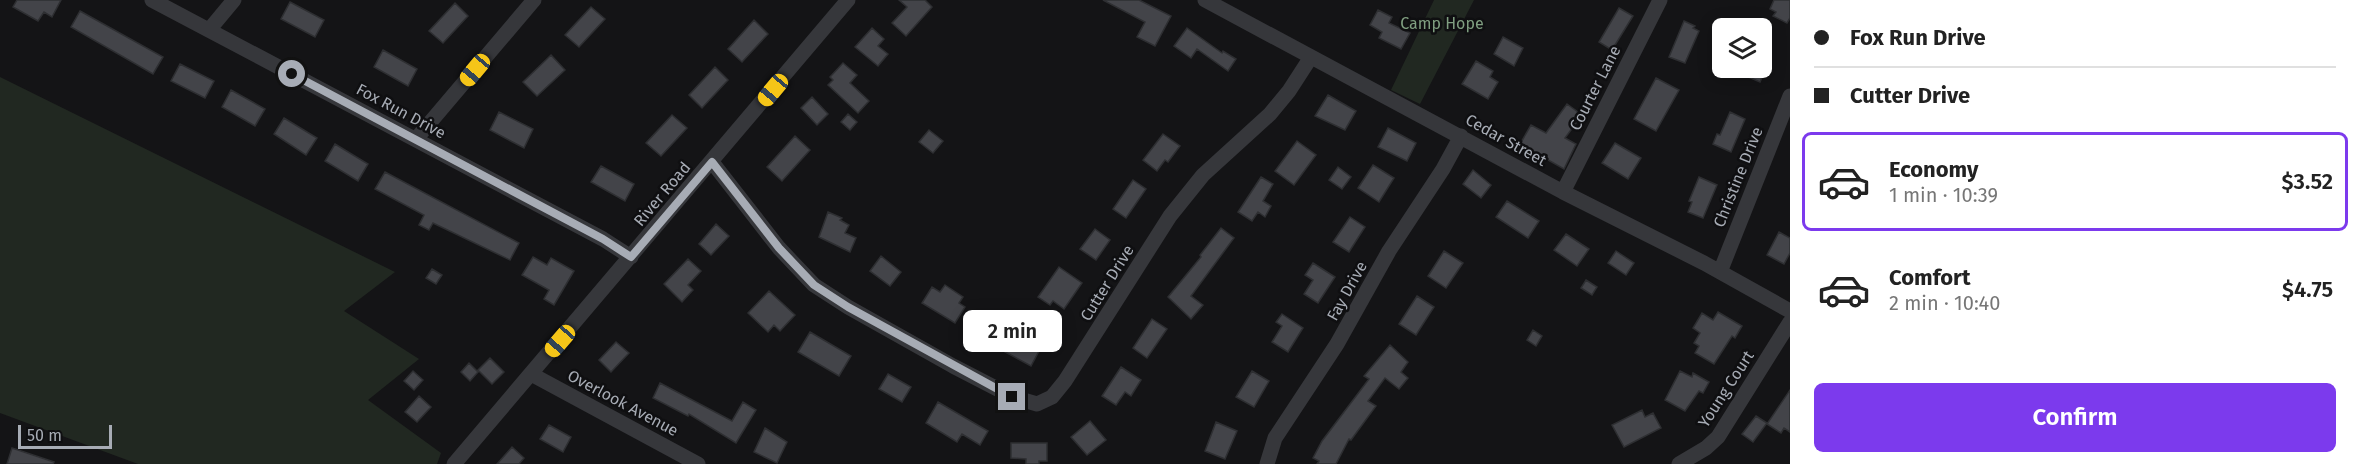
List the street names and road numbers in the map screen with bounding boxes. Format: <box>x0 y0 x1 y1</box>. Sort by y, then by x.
street label: Courter Lane <box>1565 42 1625 134</box>
street label: Fox Run Drive <box>353 79 449 143</box>
street label: Cedar Street <box>1462 110 1550 170</box>
street label: Christine Drive <box>1709 124 1767 230</box>
street label: River Road <box>630 158 694 230</box>
street label: Cutter Drive <box>1076 242 1138 324</box>
street label: Fay Drive <box>1323 258 1371 324</box>
street label: Young Court <box>1694 347 1758 431</box>
street label: Overlook Avenue <box>564 366 682 440</box>

